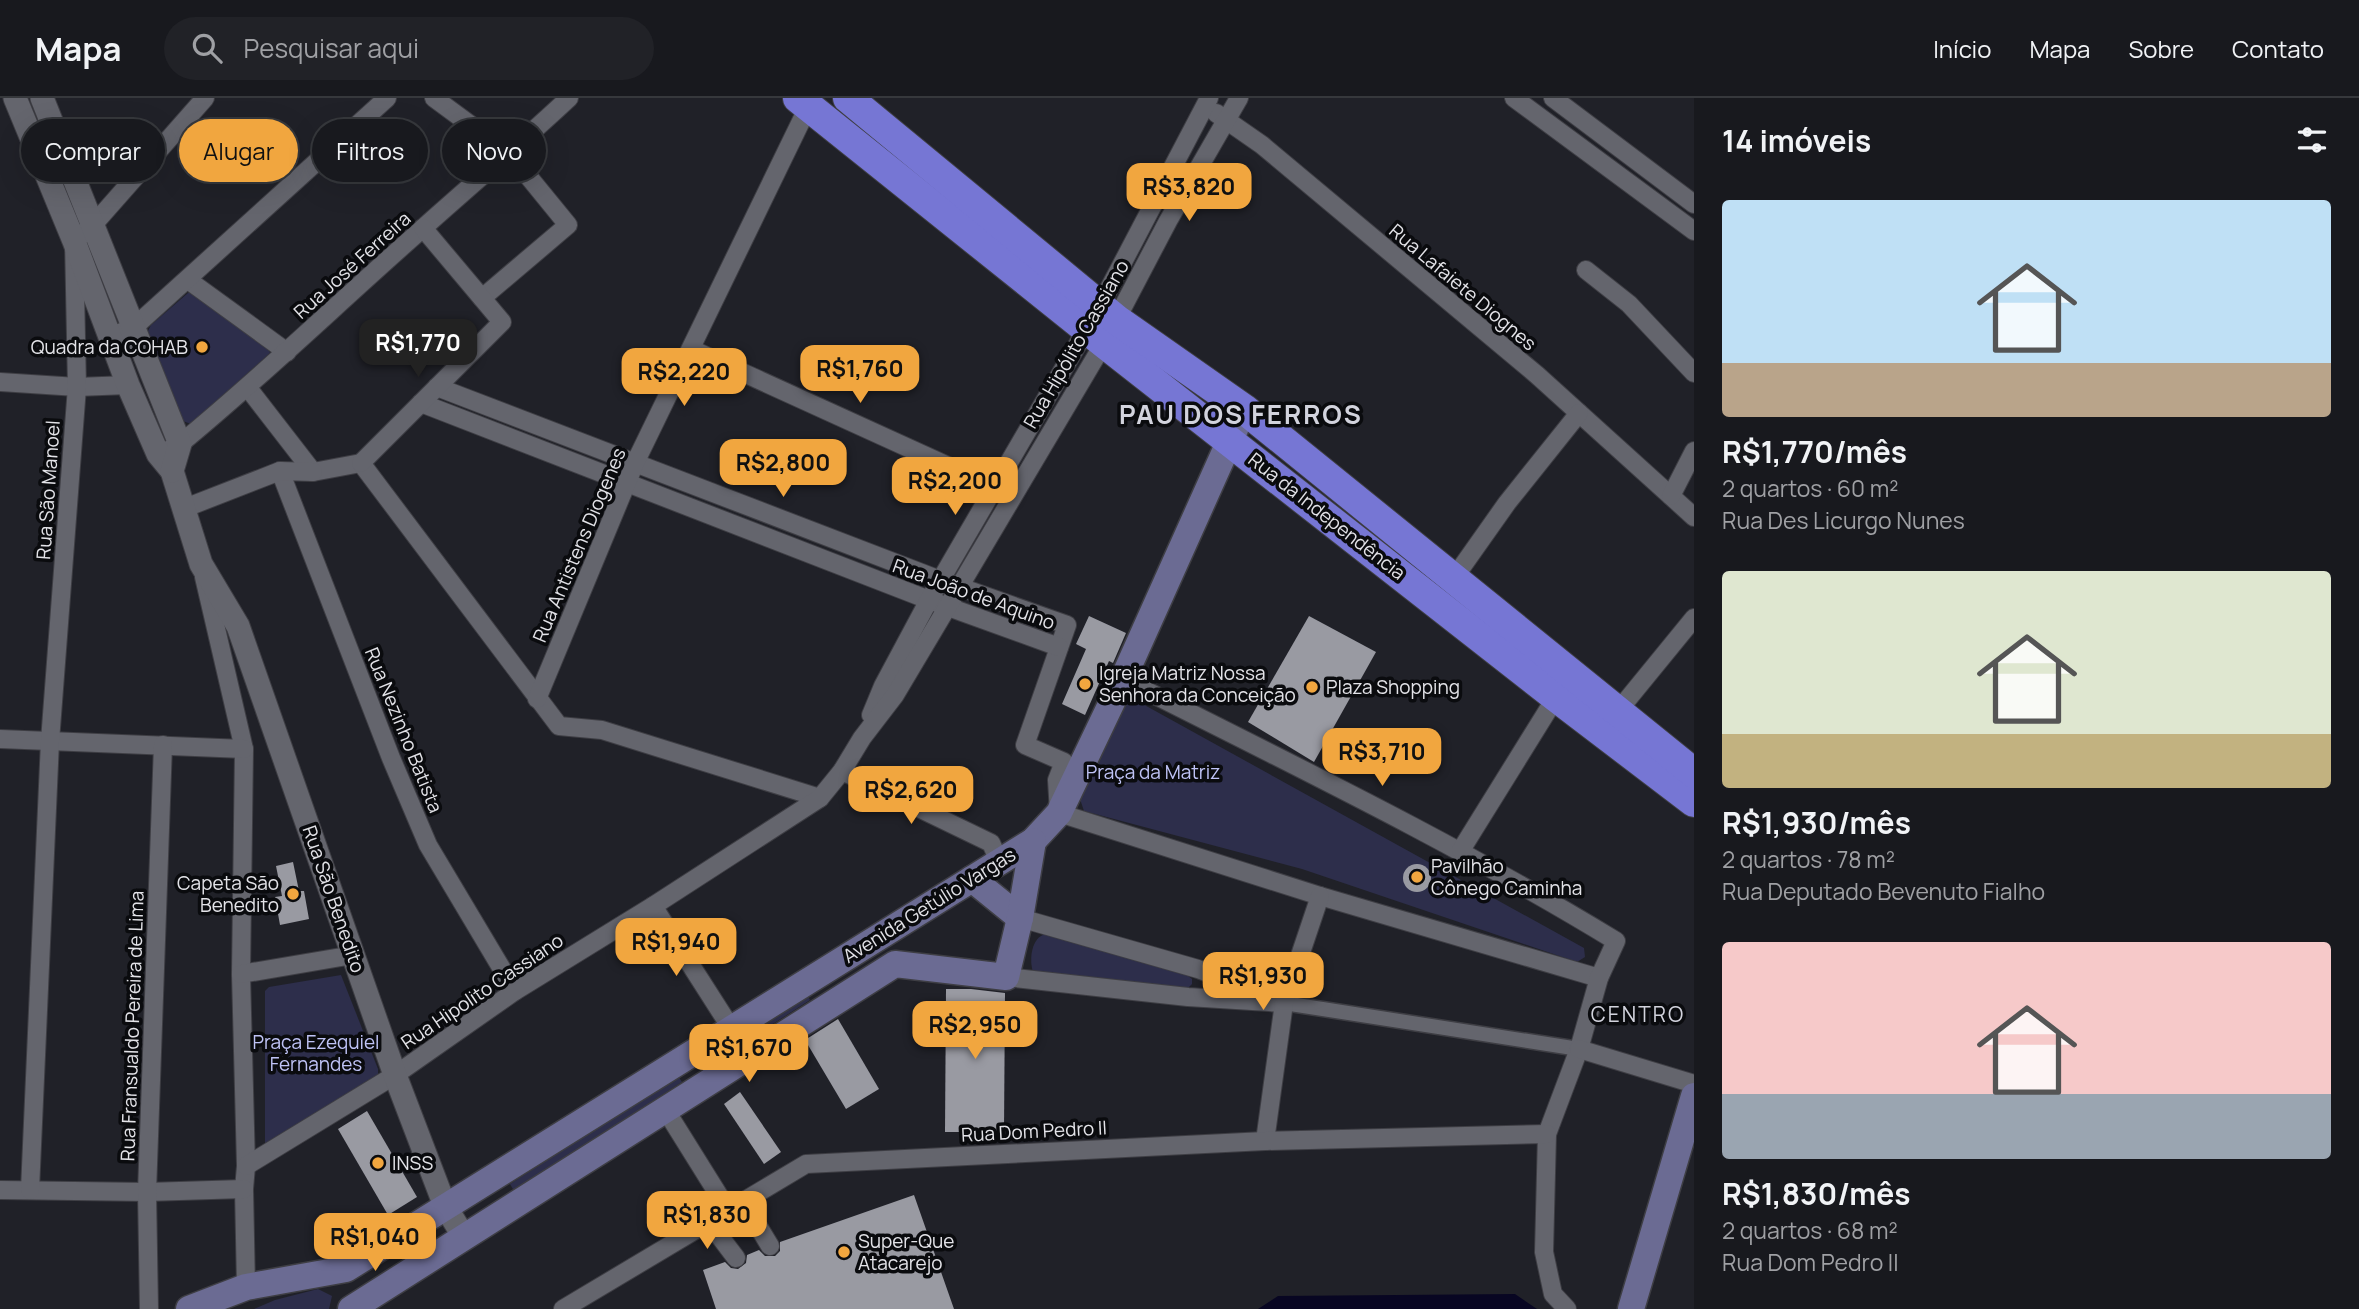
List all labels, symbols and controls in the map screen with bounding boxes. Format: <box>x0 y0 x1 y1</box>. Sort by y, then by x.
search box <box>164 17 654 80</box>
text: Mapa <box>35 26 122 71</box>
icon: search <box>188 29 226 67</box>
text: Pesquisar aqui <box>244 30 419 66</box>
text: Início <box>1933 32 1991 65</box>
text: Mapa <box>2029 32 2090 65</box>
text: Sobre <box>2128 32 2194 65</box>
text: Contato <box>2232 32 2324 65</box>
chip: Comprar <box>21 119 165 182</box>
chip: Alugar <box>179 119 298 182</box>
chip: Filtros <box>312 119 428 182</box>
chip: Novo <box>442 119 546 182</box>
text: 14 imóveis <box>1722 120 1871 161</box>
icon: filters <box>2293 121 2331 159</box>
pin: R$3,820 <box>1124 164 1254 223</box>
text: R$3,820 <box>1143 170 1235 202</box>
street label: Rua José Ferreira <box>288 206 416 324</box>
street label: Rua Lafaiete Diognes <box>1384 218 1542 356</box>
icon: home <box>1964 245 2090 371</box>
street label: Rua Hipólito Cassiano <box>1017 255 1135 433</box>
pin: R$1,770 <box>353 320 483 379</box>
text: R$1,770 <box>375 326 461 358</box>
place label: Quadra da COHAB <box>31 334 188 360</box>
marker: Quadra da COHAB <box>194 339 210 355</box>
pin: R$1,760 <box>795 345 925 405</box>
pin: R$2,220 <box>619 348 749 408</box>
text: R$1,760 <box>816 352 904 384</box>
text: R$2,220 <box>638 355 730 387</box>
district label: PAU DOS FERROS <box>1119 396 1363 432</box>
street label: Rua São Manoel <box>30 420 66 560</box>
text: R$1,770/mês <box>1722 431 1907 472</box>
pin: R$2,800 <box>718 440 848 499</box>
street label: Rua Antistens Diogenes <box>526 444 632 646</box>
text: R$2,800 <box>736 446 830 478</box>
street label: Rua da Independência <box>1243 446 1411 586</box>
pin: R$2,200 <box>890 458 1020 517</box>
text: R$2,200 <box>908 464 1002 496</box>
text: 2 quartos · 60 m² <box>1722 472 1898 504</box>
text: Rua Des Licurgo Nunes <box>1722 504 1965 536</box>
street label: Rua João de Aquino <box>889 553 1059 635</box>
icon: home <box>1964 616 2090 742</box>
street label: Rua Nezinho Batista <box>359 643 449 817</box>
place label: Igreja Matriz Nossa Senhora da Conceição <box>1099 660 1296 708</box>
place label: Plaza Shopping <box>1326 674 1460 700</box>
marker: Igreja Matriz Nossa Senhora da Conceição <box>1077 676 1093 692</box>
marker: Plaza Shopping <box>1304 679 1320 695</box>
pin: R$3,710 <box>1317 728 1447 788</box>
text: R$3,710 <box>1338 735 1426 767</box>
park label: Praça da Matriz <box>1086 759 1220 785</box>
pin: R$2,620 <box>846 766 976 826</box>
text: R$2,620 <box>864 773 958 805</box>
text: R$1,930/mês <box>1722 802 1911 843</box>
street label: Rua São Benedito <box>297 822 371 976</box>
street label: Avenida Getúlio Vargas <box>838 841 1020 969</box>
text: 2 quartos · 78 m² <box>1722 843 1895 875</box>
place label: Pavilhão Cônego Caminha <box>1431 853 1582 901</box>
marker: Pavilhão Cônego Caminha <box>1409 869 1425 885</box>
place label: Capeta São Benedito <box>177 870 279 918</box>
text: Rua Deputado Bevenuto Fialho <box>1722 875 2045 907</box>
marker: Capeta São Benedito <box>285 886 301 902</box>
street label: Rua Fransualdo Pereira de Lima <box>114 890 150 1162</box>
pin: R$1,940 <box>611 918 741 978</box>
text: R$1,940 <box>631 925 721 957</box>
street label: Rua Hipolito Cassiano <box>396 927 568 1055</box>
pin: R$1,930 <box>1198 953 1328 1012</box>
text: R$1,930 <box>1219 959 1307 991</box>
icon: home <box>1964 987 2090 1113</box>
district label: CENTRO <box>1591 1000 1685 1028</box>
pin: R$2,950 <box>910 1002 1040 1061</box>
text: R$2,950 <box>928 1008 1022 1040</box>
pin: R$1,670 <box>684 1024 814 1084</box>
park label: Praça Ezequiel Fernandes <box>252 1029 380 1077</box>
text: R$1,670 <box>705 1031 793 1063</box>
street label: Rua Dom Pedro II <box>960 1114 1108 1148</box>
place label: INSS <box>392 1150 433 1176</box>
marker: INSS <box>370 1155 386 1171</box>
text: R$1,830/mês <box>1722 1173 1911 1214</box>
pin: R$1,830 <box>642 1192 772 1251</box>
text: R$1,830 <box>663 1198 751 1230</box>
pin: R$1,040 <box>310 1214 440 1273</box>
text: 2 quartos · 68 m² <box>1722 1214 1898 1246</box>
text: R$1,040 <box>330 1220 420 1252</box>
place label: Super-Que Atacarejo <box>858 1228 954 1276</box>
marker: Super-Que Atacarejo <box>836 1244 852 1260</box>
text: Rua Dom Pedro II <box>1722 1246 1899 1278</box>

